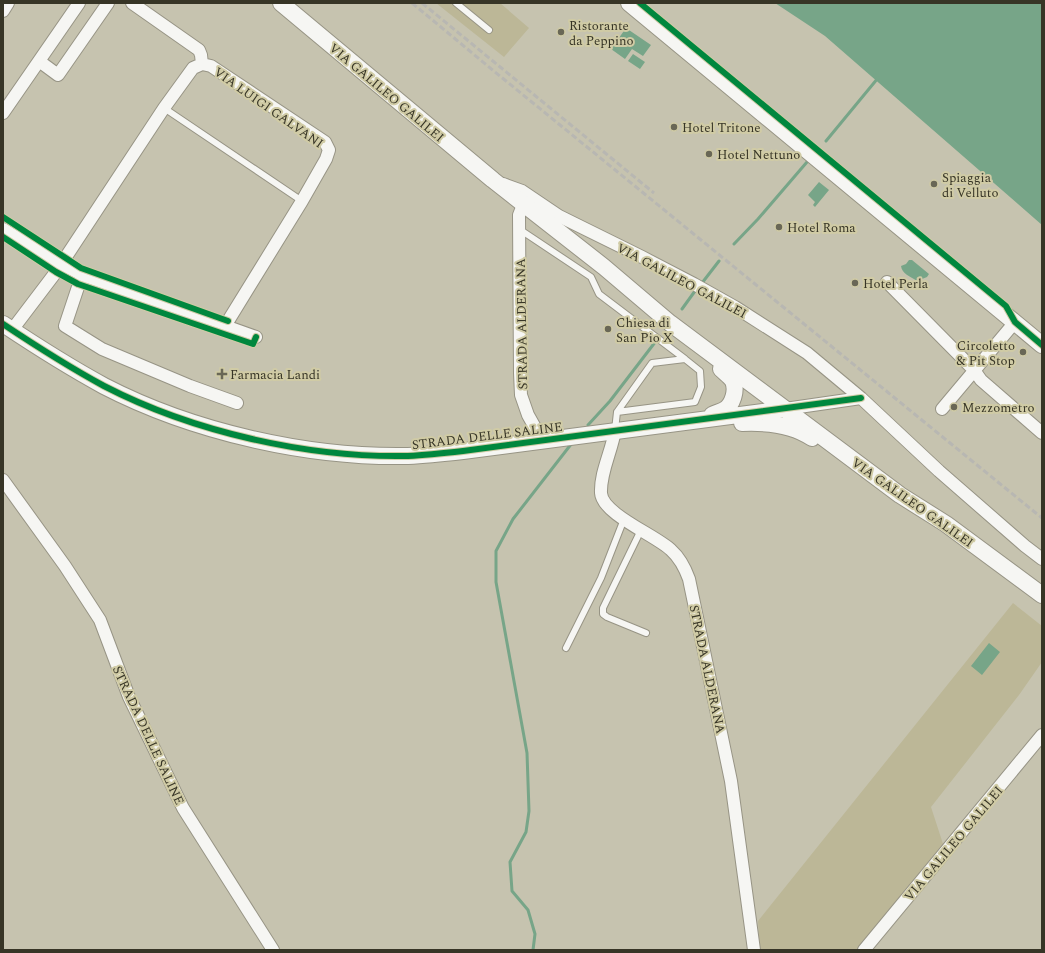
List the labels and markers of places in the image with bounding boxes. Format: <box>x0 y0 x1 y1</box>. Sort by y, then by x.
place label: Ristorante da Peppino <box>569 16 634 51</box>
marker: Ristorante da Peppino <box>556 27 566 37</box>
place label: Hotel Tritone <box>682 118 761 138</box>
marker: Hotel Tritone <box>669 122 679 132</box>
place label: Hotel Nettuno <box>717 145 800 165</box>
marker: Hotel Nettuno <box>704 149 714 159</box>
place label: Spiaggia di Velluto <box>942 168 998 203</box>
marker: Spiaggia di Velluto <box>929 179 939 189</box>
place label: Hotel Roma <box>787 218 856 238</box>
marker: Hotel Roma <box>774 222 784 232</box>
place label: Hotel Perla <box>863 274 929 294</box>
marker: Hotel Perla <box>850 278 860 288</box>
place label: Chiesa di San Pio X <box>616 313 673 348</box>
marker: Chiesa di San Pio X <box>603 324 613 334</box>
place label: Circoletto & Pit Stop <box>956 336 1015 371</box>
marker: Circoletto & Pit Stop <box>1018 347 1028 357</box>
place label: Farmacia Landi <box>230 365 320 385</box>
marker: Farmacia Landi <box>217 369 227 379</box>
place label: Mezzometro <box>962 398 1035 418</box>
marker: Mezzometro <box>949 402 959 412</box>

